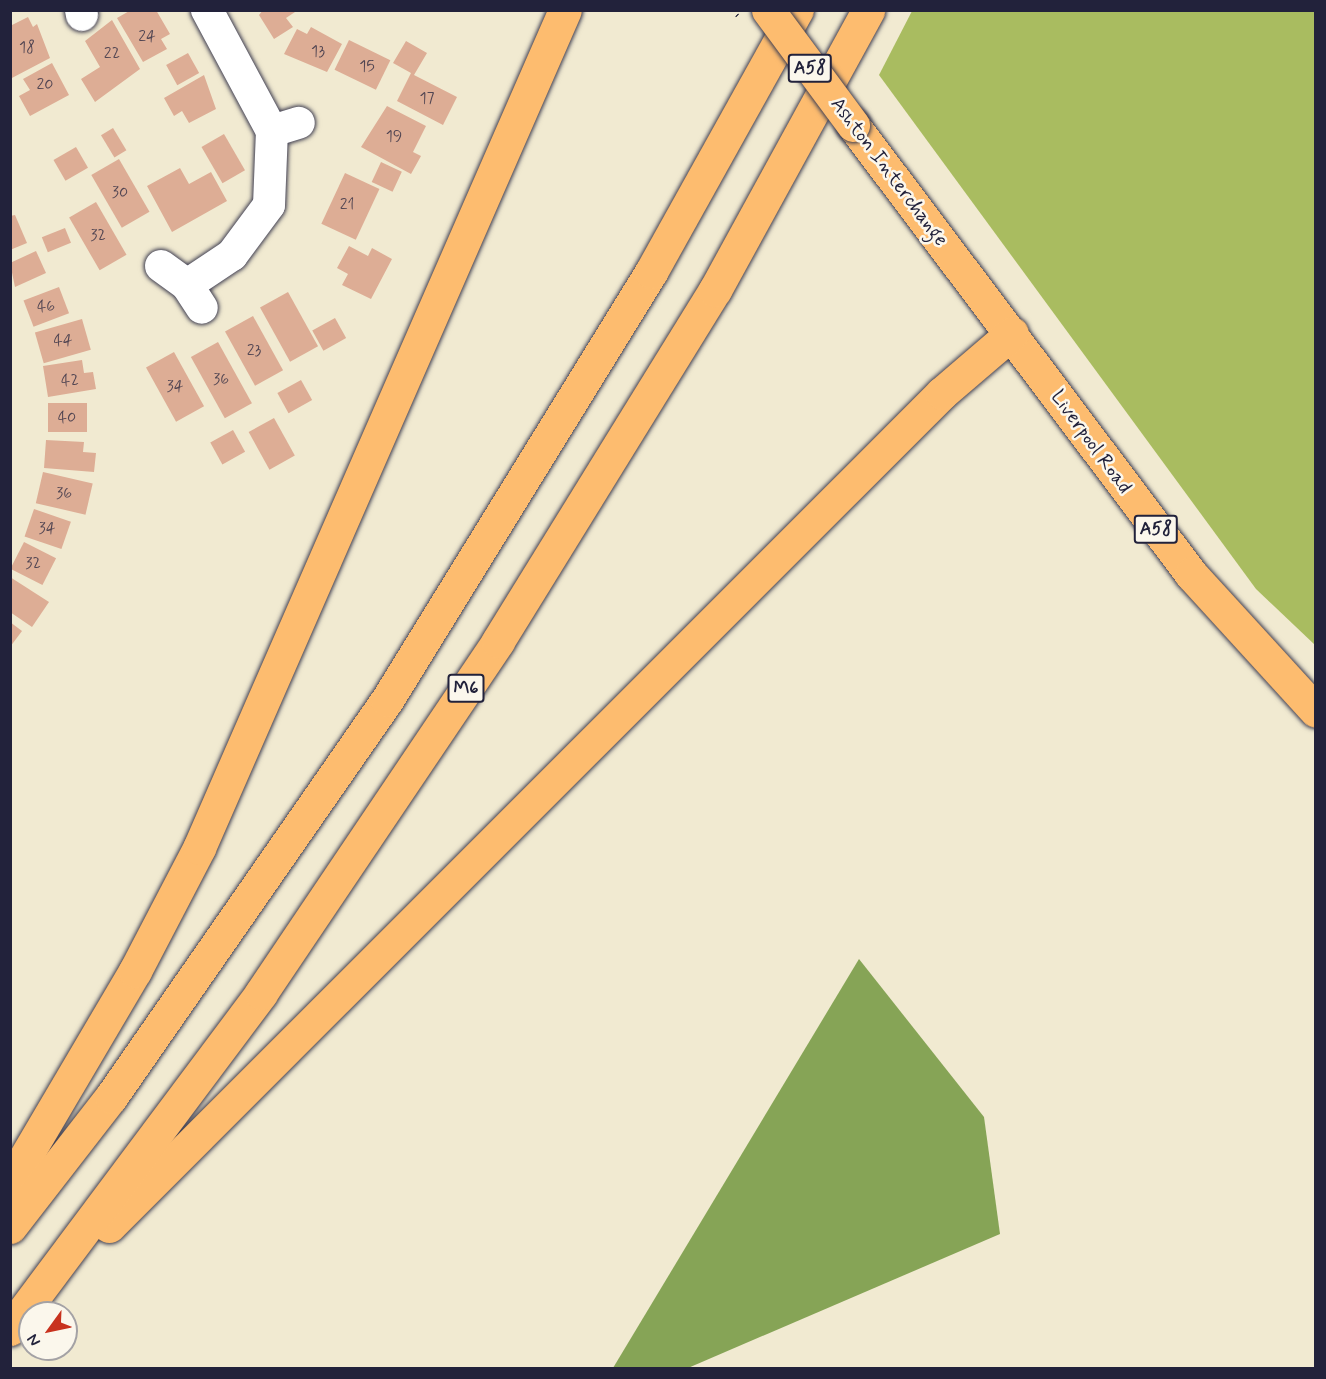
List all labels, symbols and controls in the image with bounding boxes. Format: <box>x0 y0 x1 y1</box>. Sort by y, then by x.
house number: 24 <box>138 27 156 47</box>
house number: 18 <box>19 38 35 58</box>
house number: 13 <box>311 42 325 62</box>
house number: 22 <box>104 44 120 64</box>
road number: A58 <box>788 53 832 83</box>
house number: 15 <box>359 57 375 77</box>
house number: 20 <box>37 75 53 95</box>
house number: 17 <box>419 89 435 109</box>
street label: Ashton Interchange <box>828 97 950 247</box>
house number: 19 <box>386 127 402 147</box>
house number: 30 <box>112 183 128 203</box>
house number: 21 <box>340 195 354 215</box>
house number: 32 <box>90 226 106 246</box>
house number: 46 <box>37 297 55 317</box>
house number: 44 <box>53 331 73 351</box>
house number: 23 <box>247 341 261 361</box>
house number: 36 <box>213 370 229 390</box>
house number: 42 <box>61 371 79 391</box>
house number: 34 <box>167 377 183 397</box>
street label: Liverpool Road <box>1046 387 1136 497</box>
house number: 40 <box>58 408 76 428</box>
house number: 36 <box>56 484 72 504</box>
road number: A58 <box>1134 514 1178 544</box>
house number: 34 <box>39 519 55 539</box>
house number: 32 <box>25 554 41 574</box>
road number: M6 <box>446 673 486 703</box>
north arrow <box>18 1301 78 1361</box>
text: N <box>22 1330 46 1350</box>

